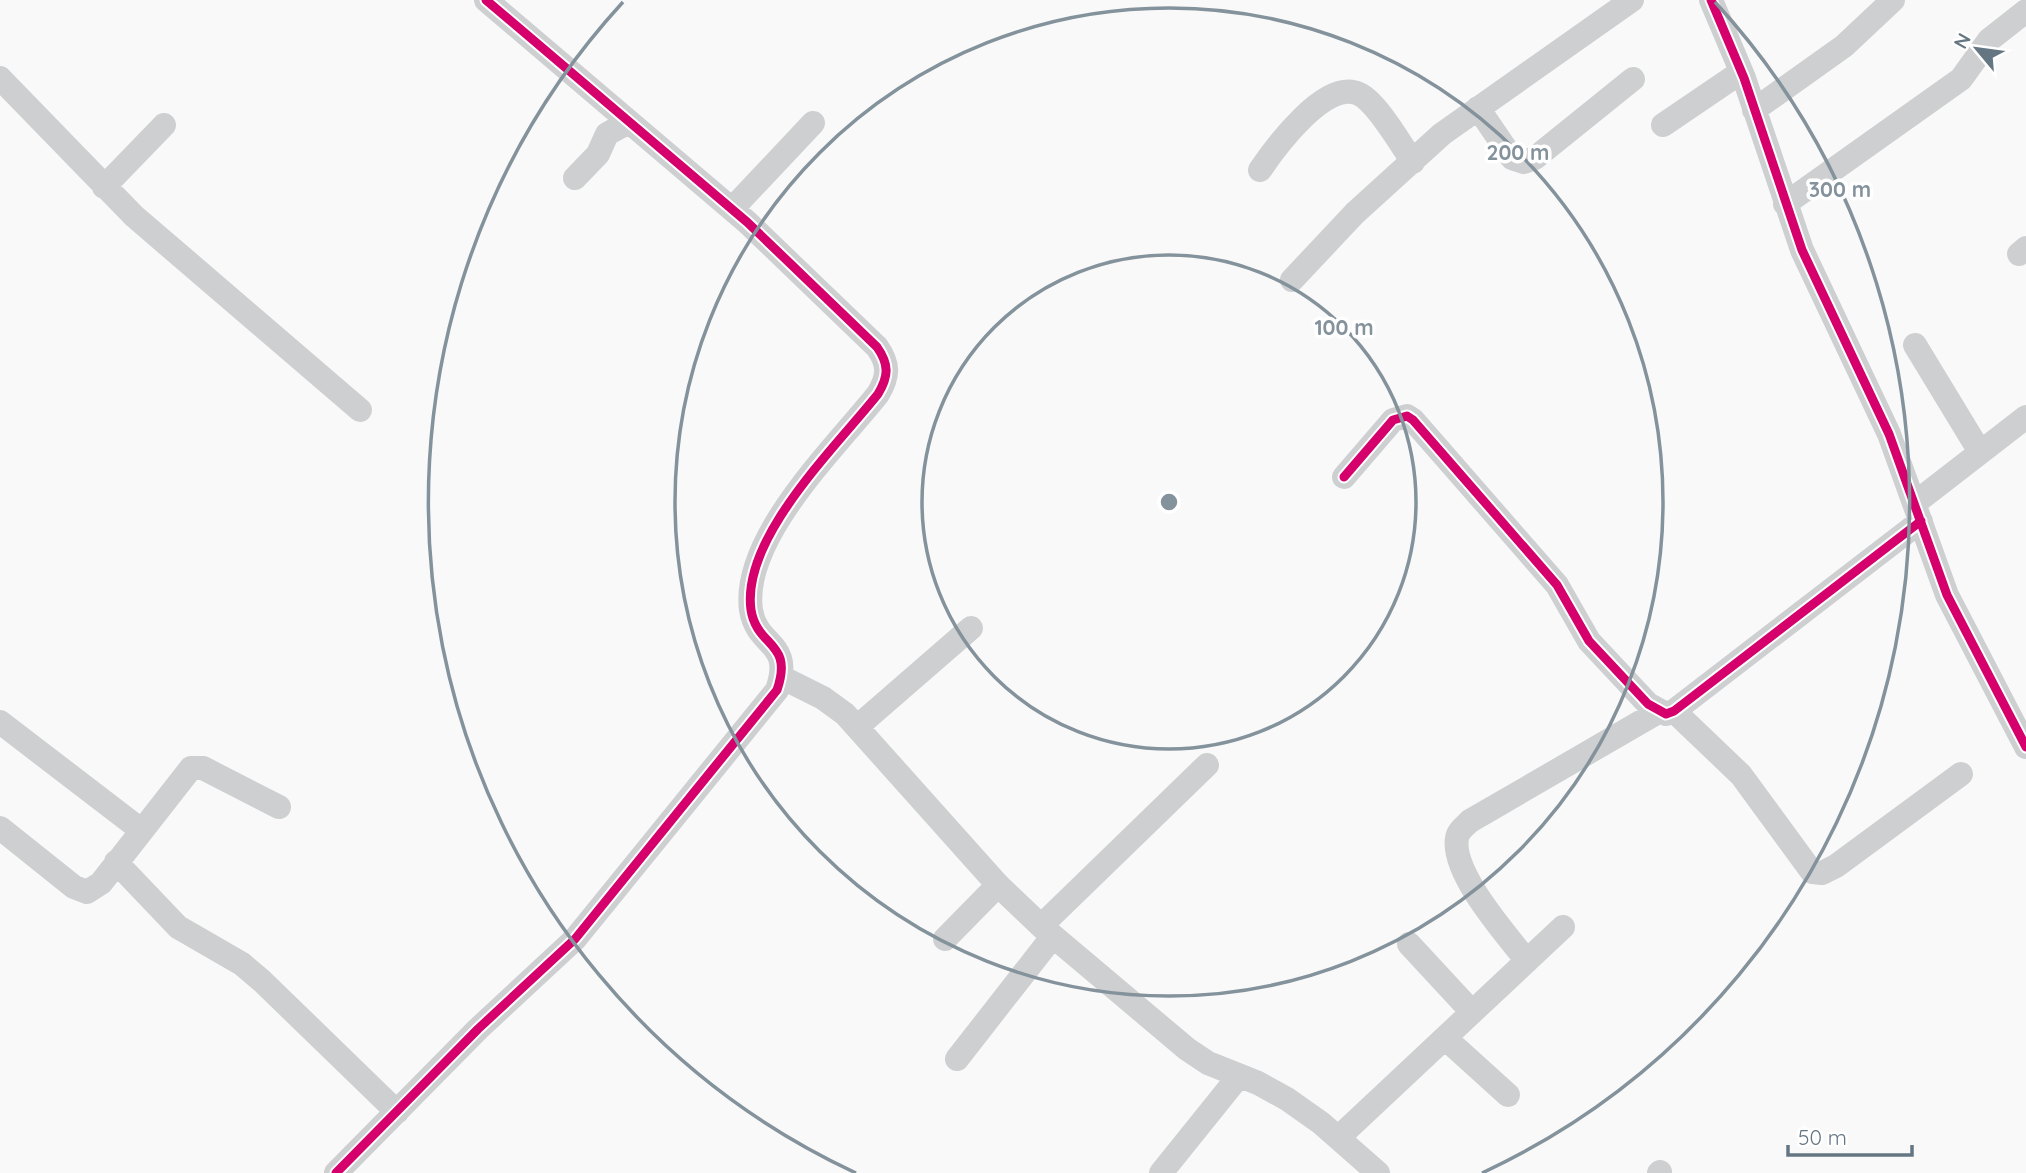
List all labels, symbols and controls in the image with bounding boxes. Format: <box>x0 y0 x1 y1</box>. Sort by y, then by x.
north arrow <box>1942 14 2012 84</box>
text: N <box>1948 29 1976 53</box>
text: 200 m <box>1487 139 1549 165</box>
text: 300 m <box>1809 176 1871 202</box>
text: 100 m <box>1314 314 1374 340</box>
centre of rings <box>1157 490 1181 514</box>
scale bar <box>1788 1114 1912 1158</box>
text: 50 m <box>1798 1124 1847 1150</box>

